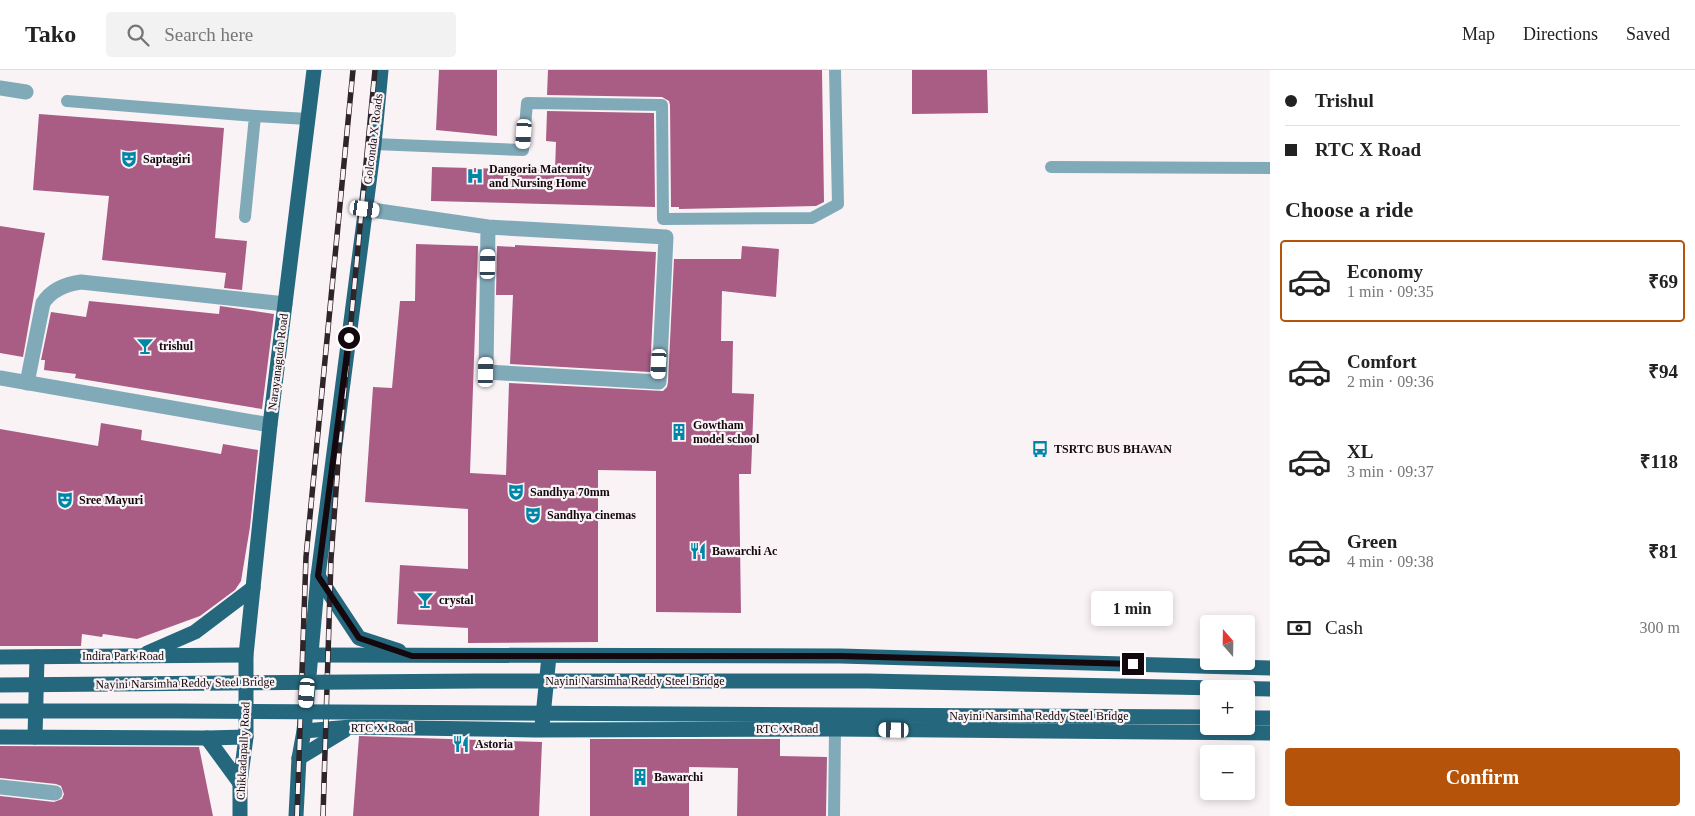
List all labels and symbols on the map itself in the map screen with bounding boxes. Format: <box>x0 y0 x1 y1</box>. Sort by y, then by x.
street label: Golconda X Roads <box>360 93 386 185</box>
car <box>515 119 532 149</box>
theatre icon: Saptagiri <box>119 149 139 169</box>
place label: Saptagiri <box>143 152 191 166</box>
place label: Dangoria Maternity and Nursing Home <box>489 162 592 190</box>
hospital icon: Dangoria Maternity and Nursing Home <box>465 166 485 186</box>
car <box>349 199 380 219</box>
car <box>480 249 495 279</box>
street label: Narayanaguda Road <box>265 313 291 411</box>
route start <box>338 327 360 349</box>
bar icon: trishul <box>135 336 155 356</box>
place label: trishul <box>159 339 194 353</box>
car <box>650 349 667 379</box>
car <box>478 357 493 387</box>
place label: Gowtham model school <box>693 418 760 446</box>
building icon: Gowtham model school <box>669 422 689 442</box>
bus stop icon: TSRTC BUS BHAVAN <box>1030 439 1050 459</box>
place label: TSRTC BUS BHAVAN <box>1054 442 1172 456</box>
theatre icon: Sandhya 70mm <box>506 482 526 502</box>
place label: Sandhya 70mm <box>530 485 610 499</box>
theatre icon: Sree Mayuri <box>55 490 75 510</box>
place label: Sree Mayuri <box>79 493 144 507</box>
theatre icon: Sandhya cinemas <box>523 505 543 525</box>
place label: Sandhya cinemas <box>547 508 636 522</box>
restaurant icon: Bawarchi Ac <box>688 541 708 561</box>
place label: Bawarchi Ac <box>712 544 778 558</box>
bar icon: crystal <box>415 590 435 610</box>
callout: 1 min <box>1092 592 1174 626</box>
place label: crystal <box>439 593 474 607</box>
north arrow <box>1200 615 1255 670</box>
street label: Indira Park Road <box>82 649 164 663</box>
route end <box>1122 653 1144 675</box>
street label: Nayini Narsimha Reddy Steel Bridge <box>95 674 275 692</box>
street label: Nayini Narsimha Reddy Steel Bridge <box>545 674 725 688</box>
car <box>298 677 315 709</box>
street label: Chikkadapally Road <box>233 702 253 800</box>
street label: Nayini Narsimha Reddy Steel Bridge <box>949 709 1129 723</box>
street label: RTC X Road <box>351 721 413 735</box>
street label: RTC X Road <box>756 722 818 736</box>
car <box>878 722 909 738</box>
restaurant icon: Astoria <box>451 734 471 754</box>
place label: Astoria <box>475 737 513 751</box>
building icon: Bawarchi <box>630 767 650 787</box>
place label: Bawarchi <box>654 770 704 784</box>

